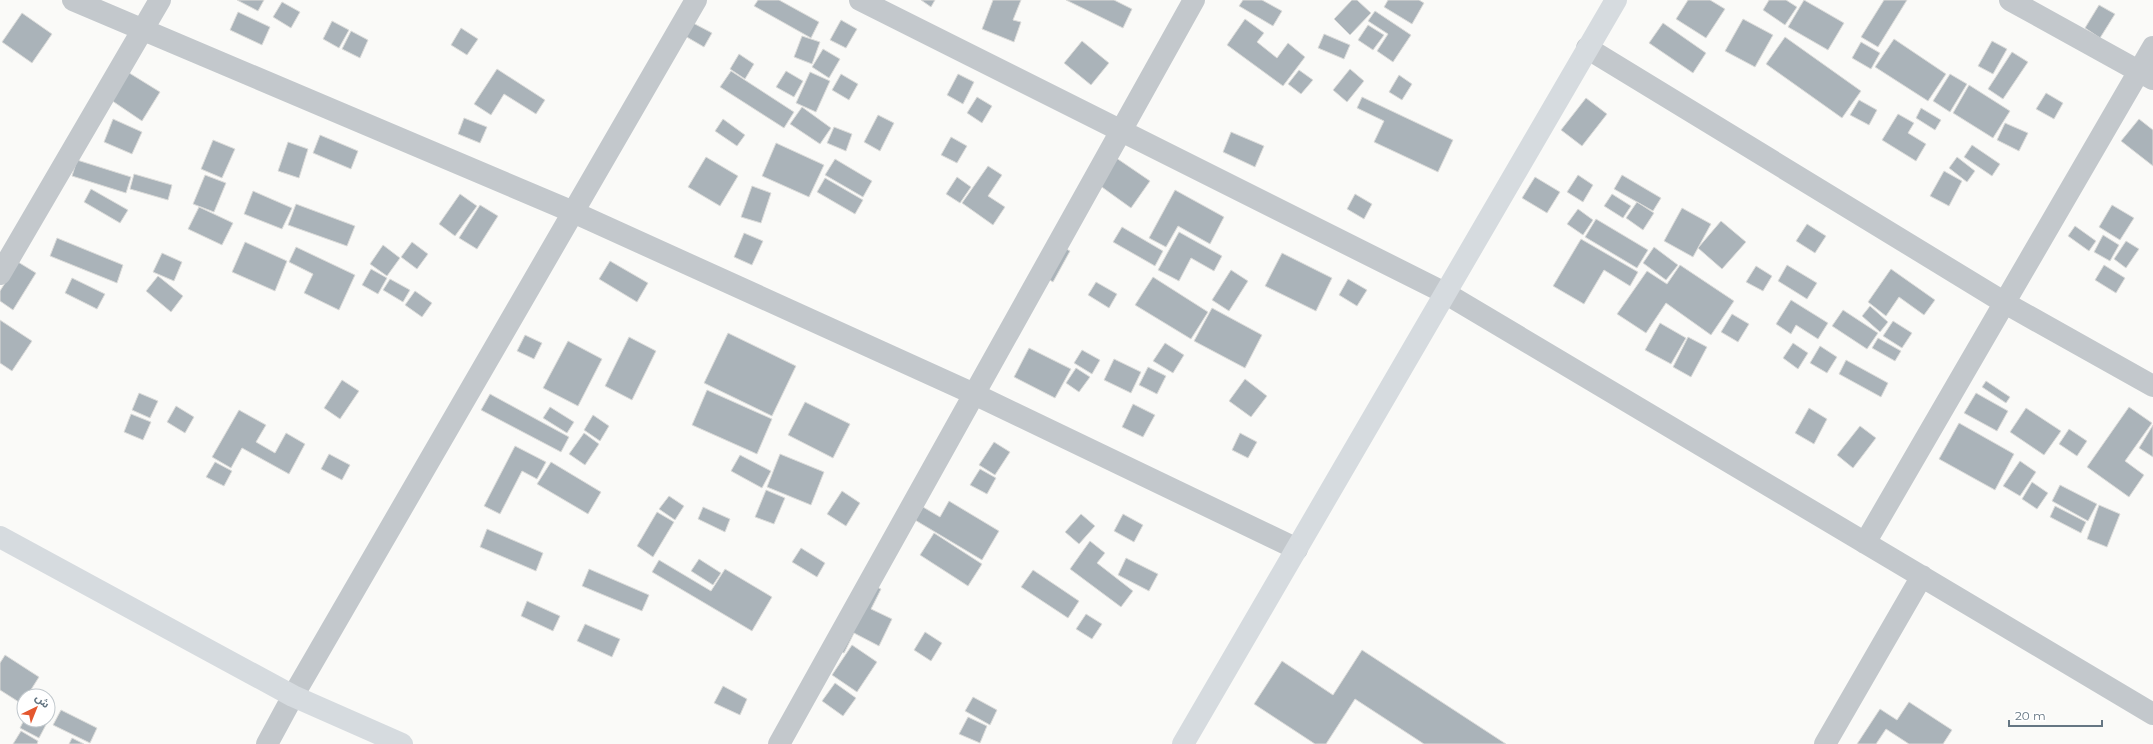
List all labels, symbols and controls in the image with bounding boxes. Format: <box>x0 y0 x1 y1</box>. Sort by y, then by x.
north arrow <box>16 688 56 728</box>
text: ش <box>33 690 53 711</box>
scale bar <box>2009 702 2102 728</box>
text: 20 m <box>2015 708 2046 723</box>

